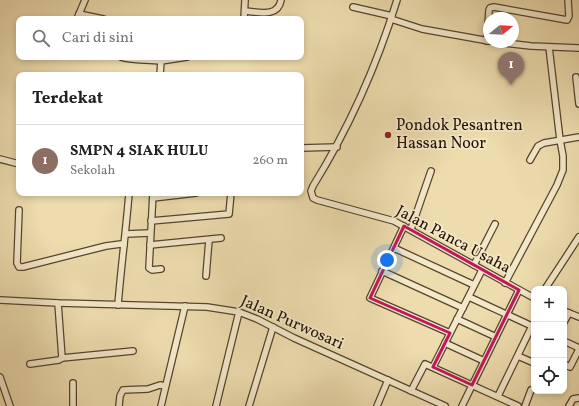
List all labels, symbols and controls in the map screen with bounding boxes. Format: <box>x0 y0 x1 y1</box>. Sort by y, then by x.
north arrow <box>483 12 519 48</box>
search box <box>16 16 304 60</box>
icon: search <box>30 27 52 49</box>
text: Cari di sini <box>62 28 133 49</box>
pin: 1 <box>498 52 524 85</box>
text: Terdekat <box>32 87 103 110</box>
place label: Pondok Pesantren Hassan Noor <box>396 115 523 155</box>
marker: Pondok Pesantren Hassan Noor <box>383 130 393 140</box>
text: SMPN 4 SIAK HULU <box>70 141 208 162</box>
text: 1 <box>42 152 48 170</box>
text: 260 m <box>253 152 288 170</box>
text: Sekolah <box>70 162 115 180</box>
street label: Jalan Panca Usaha <box>392 200 514 280</box>
your location <box>377 250 397 270</box>
map controls <box>531 286 567 394</box>
button: + <box>531 286 567 322</box>
street label: Jalan Purwosari <box>237 290 347 356</box>
button: − <box>531 322 567 358</box>
button: locate <box>531 358 567 394</box>

